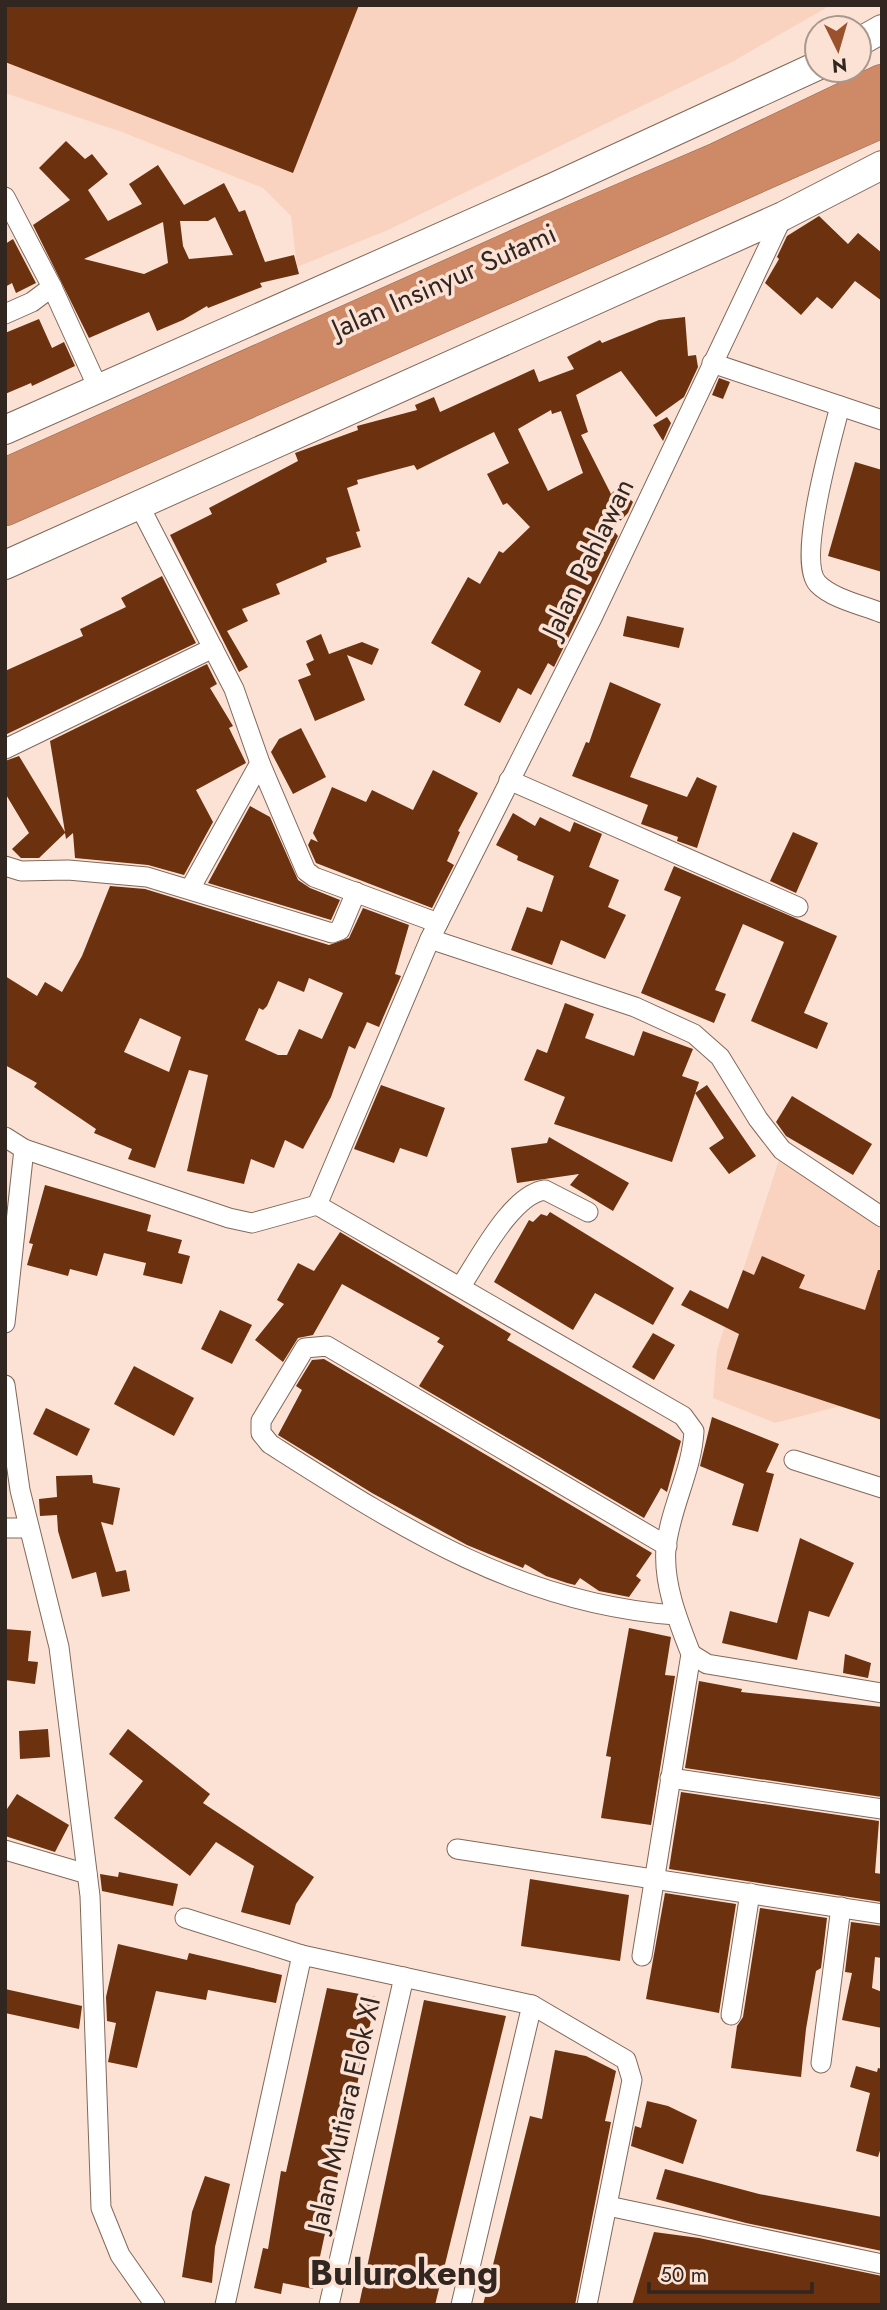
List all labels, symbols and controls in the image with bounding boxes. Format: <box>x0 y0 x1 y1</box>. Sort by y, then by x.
north arrow <box>803 14 873 84</box>
text: N <box>831 51 848 80</box>
street label: Jalan Insinyur Sutami <box>321 213 563 351</box>
street label: Jalan Pahlawan <box>530 471 644 648</box>
street label: Jalan Mutiara Elok XI <box>296 1993 391 2239</box>
district label: Bulurokeng <box>310 2248 498 2298</box>
scale bar <box>649 2250 812 2294</box>
text: 50 m <box>660 2260 707 2290</box>

